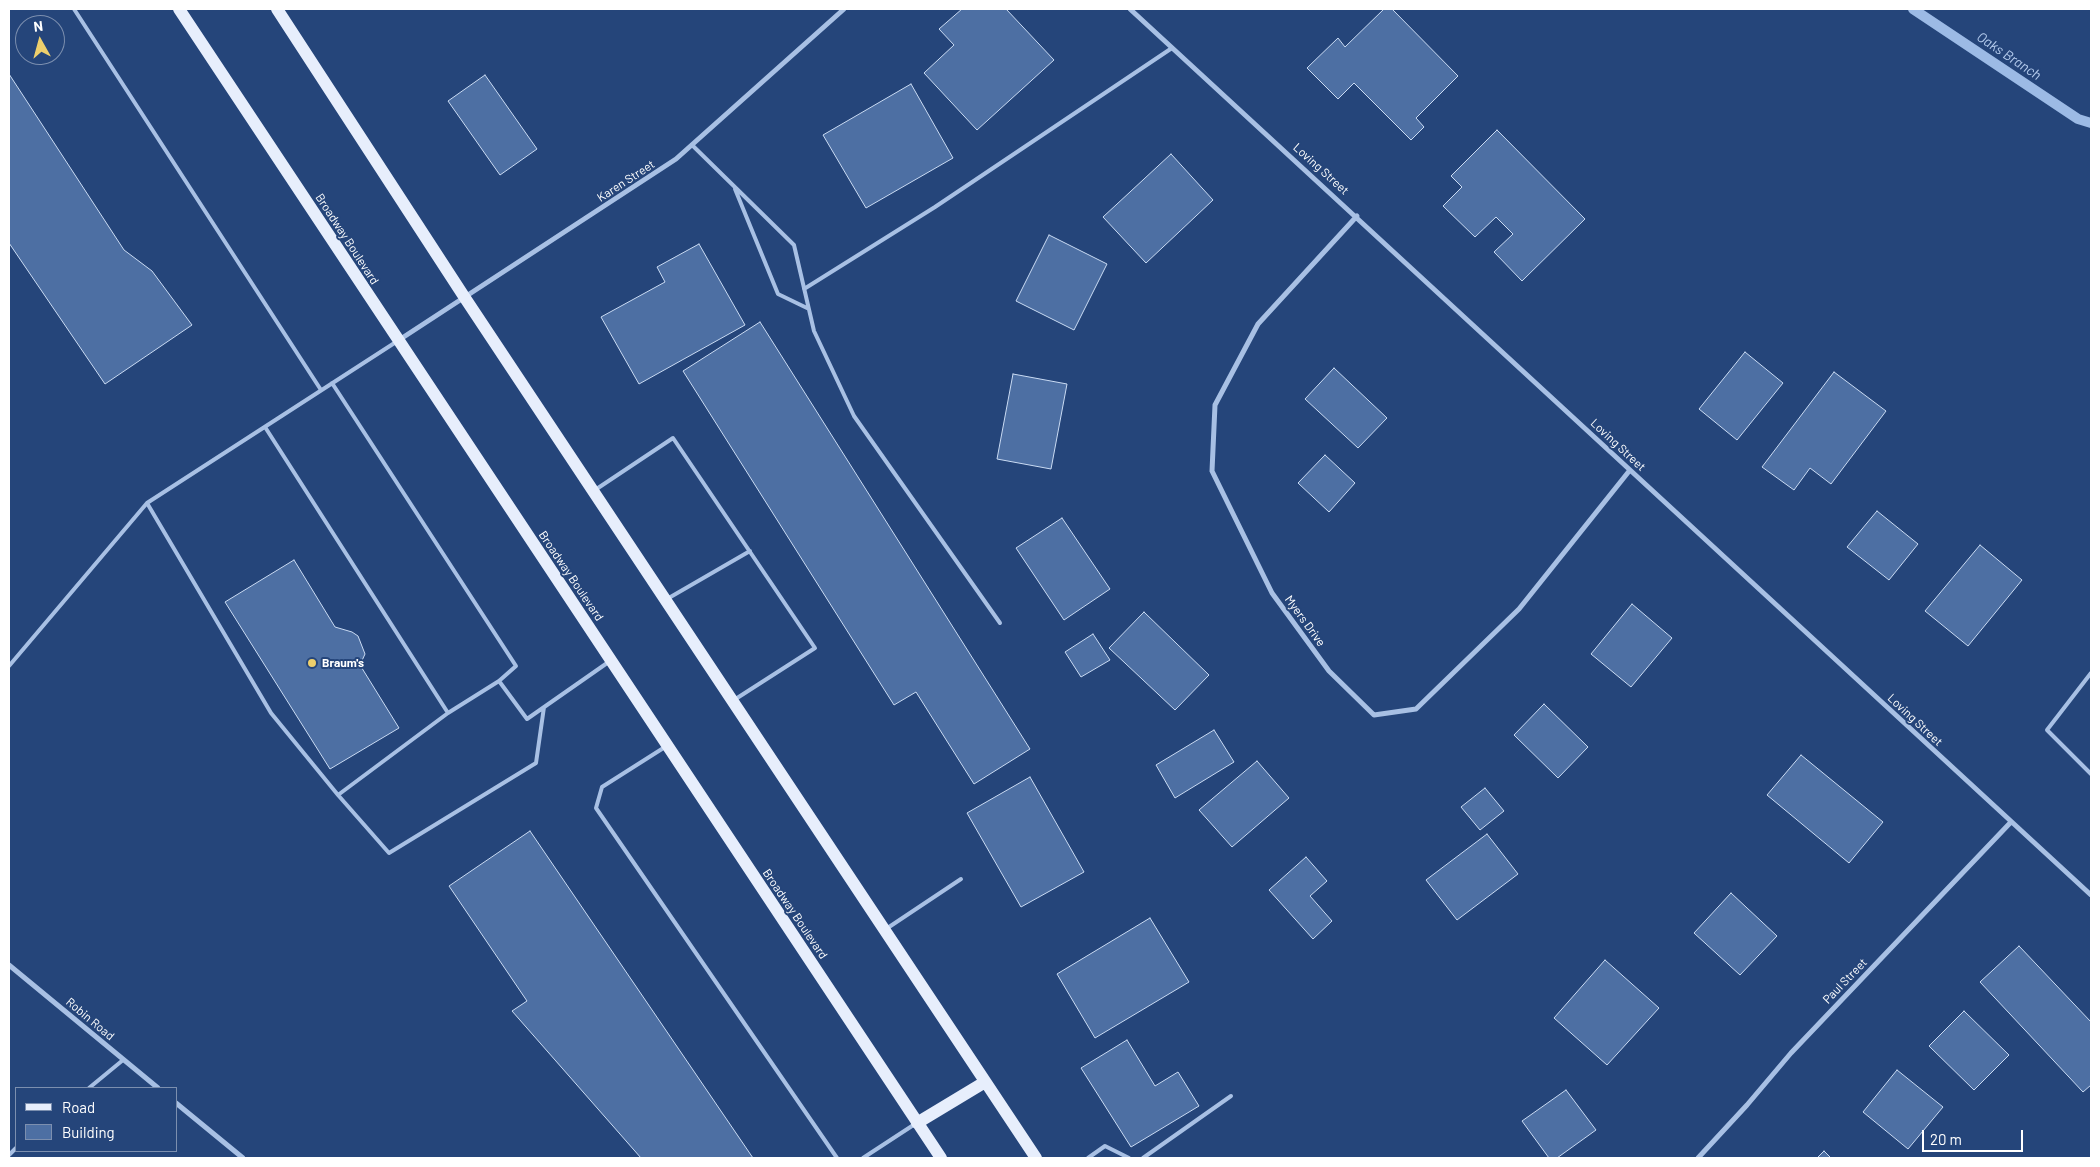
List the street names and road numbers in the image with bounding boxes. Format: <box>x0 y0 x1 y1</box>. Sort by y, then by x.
street label: Loving Street <box>1290 140 1352 198</box>
street label: Karen Street <box>594 157 658 205</box>
street label: Broadway Boulevard <box>312 191 382 287</box>
street label: Loving Street <box>1588 416 1648 474</box>
street label: Broadway Boulevard <box>535 528 607 624</box>
street label: Myers Drive <box>1282 593 1328 649</box>
street label: Loving Street <box>1885 691 1945 749</box>
street label: Broadway Boulevard <box>759 866 831 962</box>
street label: Paul Street <box>1820 955 1870 1007</box>
street label: Robin Road <box>63 995 117 1043</box>

